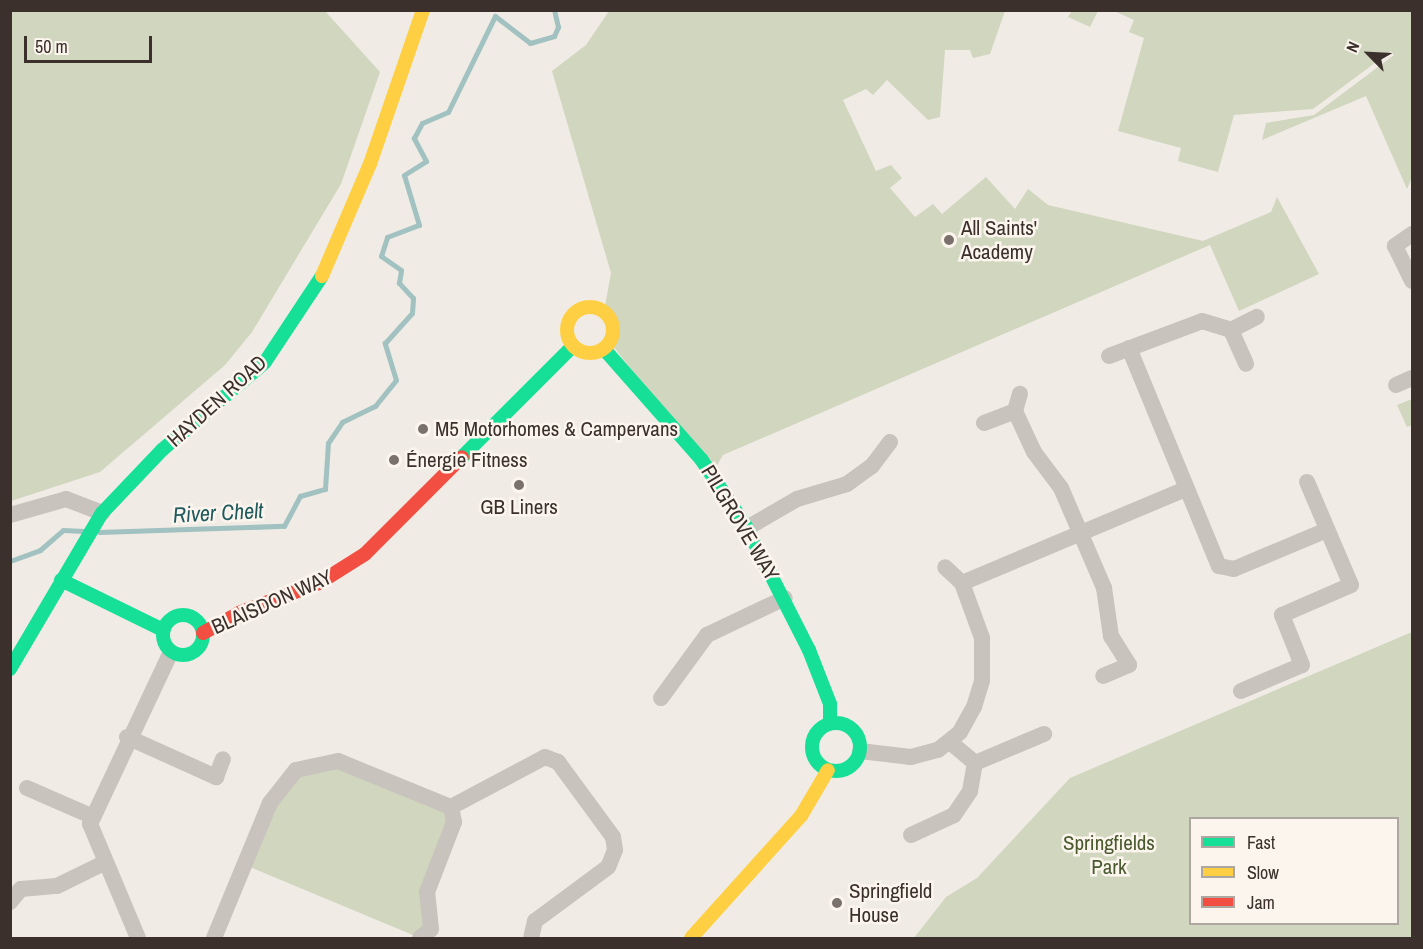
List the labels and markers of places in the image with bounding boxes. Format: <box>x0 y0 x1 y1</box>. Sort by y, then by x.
place label: All Saints' Academy <box>961 215 1037 265</box>
marker: All Saints' Academy <box>942 233 956 247</box>
place label: M5 Motorhomes & Campervans <box>435 416 678 442</box>
marker: M5 Motorhomes & Campervans <box>416 422 430 436</box>
place label: Énergie Fitness <box>406 447 528 473</box>
marker: Énergie Fitness <box>387 453 401 467</box>
marker: GB Liners <box>512 478 526 492</box>
place label: GB Liners <box>480 494 558 520</box>
place label: Springfield House <box>849 878 932 928</box>
marker: Springfield House <box>830 896 844 910</box>

